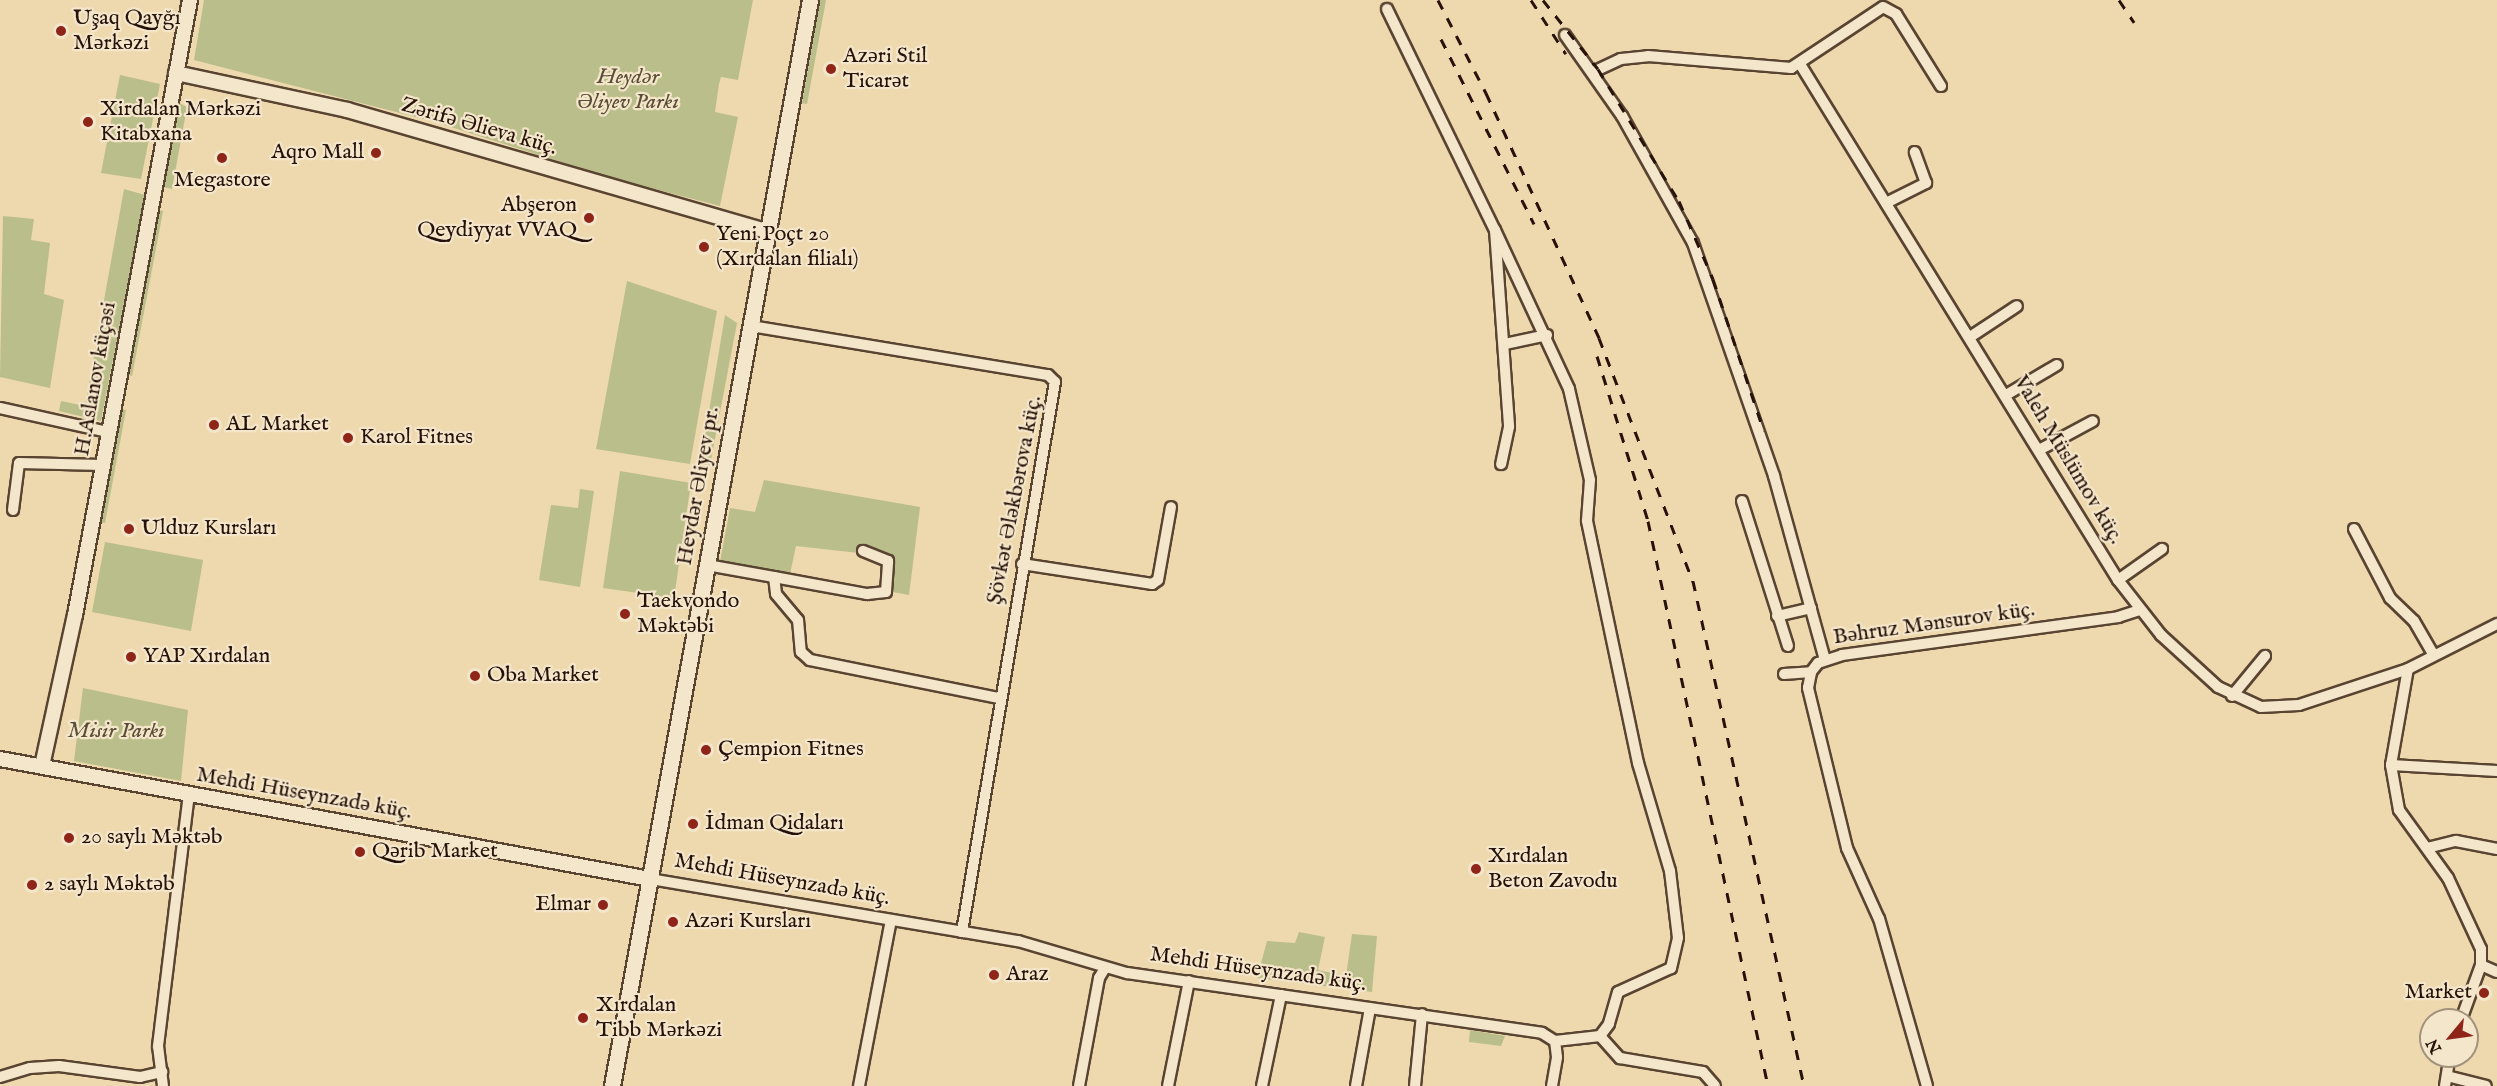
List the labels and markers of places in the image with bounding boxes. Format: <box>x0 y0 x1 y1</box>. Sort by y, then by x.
place label: Uşaq Qayğı Mərkəzi <box>73 5 181 56</box>
marker: Uşaq Qayğı Mərkəzi <box>54 24 68 38</box>
place label: Azəri Stil Ticarət <box>843 43 927 94</box>
marker: Azəri Stil Ticarət <box>824 62 838 76</box>
place label: Xirdalan Mərkəzi Kitabxana <box>100 96 261 148</box>
marker: Xirdalan Mərkəzi Kitabxana <box>81 115 95 129</box>
place label: Aqro Mall <box>271 140 364 166</box>
marker: Aqro Mall <box>369 146 383 160</box>
marker: Megastore <box>215 151 229 165</box>
place label: Megastore <box>173 168 271 194</box>
place label: Abşeron Qeydiyyat VVAQ <box>417 192 577 243</box>
marker: Abşeron Qeydiyyat VVAQ <box>582 211 596 225</box>
place label: Yeni Poçt 20 (Xırdalan filialı) <box>716 221 859 272</box>
marker: Yeni Poçt 20 (Xırdalan filialı) <box>697 240 711 254</box>
place label: AL Market <box>226 412 329 438</box>
marker: AL Market <box>207 418 221 432</box>
place label: Karol Fitnes <box>360 425 473 451</box>
marker: Karol Fitnes <box>341 431 355 445</box>
place label: Ulduz Kursları <box>141 516 276 542</box>
marker: Ulduz Kursları <box>122 522 136 536</box>
place label: Taekvondo Məktəbi <box>637 588 739 640</box>
marker: Taekvondo Məktəbi <box>618 607 632 621</box>
place label: YAP Xırdalan <box>143 644 270 670</box>
marker: YAP Xırdalan <box>124 650 138 664</box>
place label: Oba Market <box>487 663 599 689</box>
marker: Oba Market <box>468 669 482 683</box>
place label: Çempion Fitnes <box>718 737 864 763</box>
marker: Çempion Fitnes <box>699 743 713 757</box>
place label: İdman Qidaları <box>705 811 844 837</box>
marker: İdman Qidaları <box>686 817 700 831</box>
place label: 20 saylı Məktəb <box>81 825 223 851</box>
marker: 20 saylı Məktəb <box>62 831 76 845</box>
place label: Qərib Market <box>372 839 498 865</box>
place label: Xırdalan Beton Zavodu <box>1488 843 1618 894</box>
marker: Qərib Market <box>353 845 367 859</box>
marker: Xırdalan Beton Zavodu <box>1469 862 1483 876</box>
place label: 2 saylı Məktəb <box>44 872 175 898</box>
marker: 2 saylı Məktəb <box>25 878 39 892</box>
place label: Elmar <box>535 892 591 918</box>
marker: Elmar <box>596 898 610 912</box>
place label: Azəri Kursları <box>685 909 811 935</box>
marker: Azəri Kursları <box>666 915 680 929</box>
place label: Araz <box>1006 962 1049 988</box>
marker: Araz <box>987 968 1001 982</box>
place label: Market <box>2405 980 2472 1006</box>
marker: Market <box>2477 986 2491 1000</box>
place label: Xırdalan Tibb Mərkəzi <box>596 992 722 1044</box>
marker: Xırdalan Tibb Mərkəzi <box>574 1009 592 1027</box>

